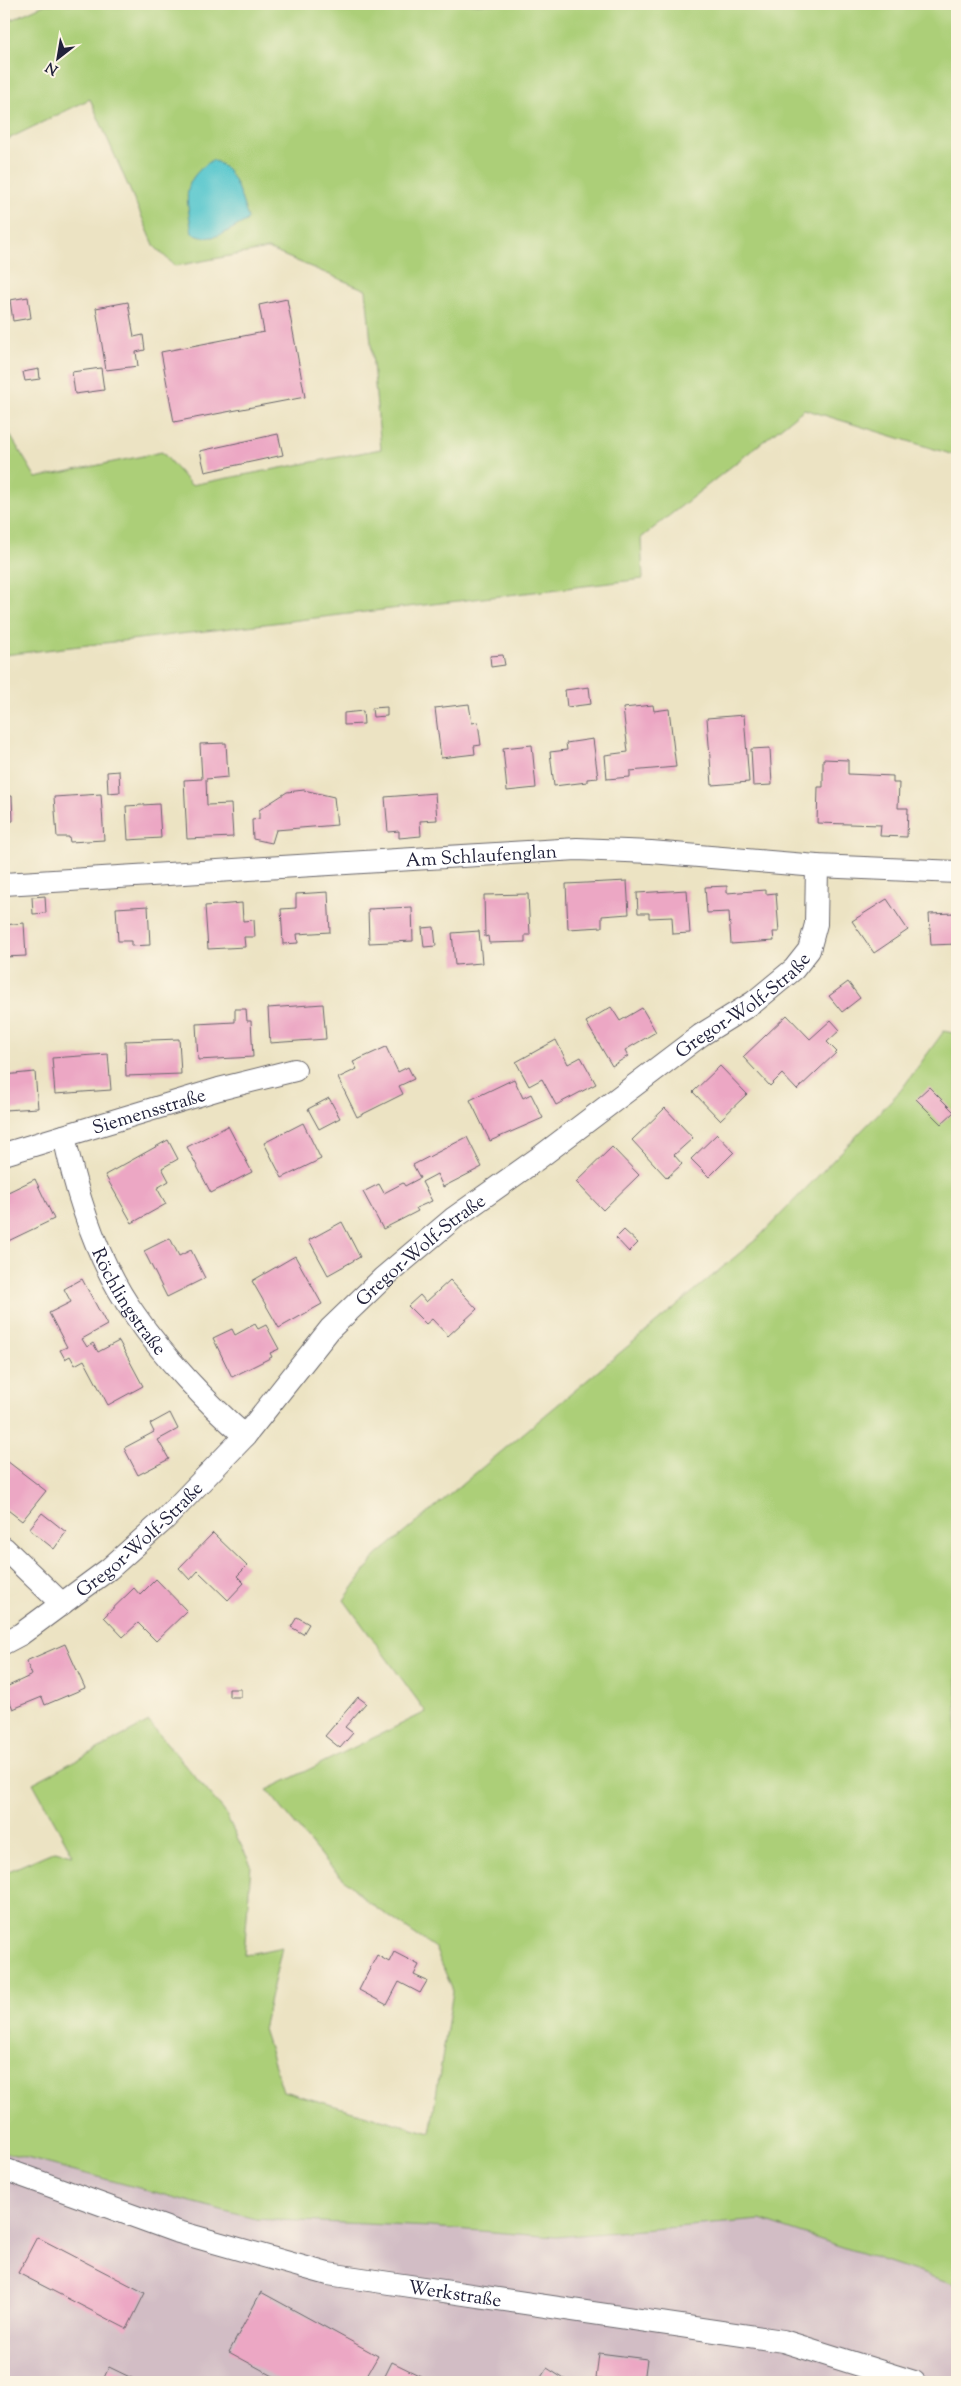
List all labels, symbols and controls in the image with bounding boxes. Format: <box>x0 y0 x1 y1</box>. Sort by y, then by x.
north arrow <box>32 32 82 82</box>
text: N <box>42 56 62 79</box>
street label: Am Schlaufenglan <box>405 839 558 875</box>
street label: Gregor-Wolf-Straße <box>671 948 818 1066</box>
street label: Siemensstraße <box>89 1083 209 1143</box>
street label: Gregor-Wolf-Straße <box>351 1189 492 1313</box>
street label: Röchlingstraße <box>83 1244 172 1362</box>
street label: Gregor-Wolf-Straße <box>71 1476 210 1605</box>
street label: Werkstraße <box>406 2275 503 2315</box>

